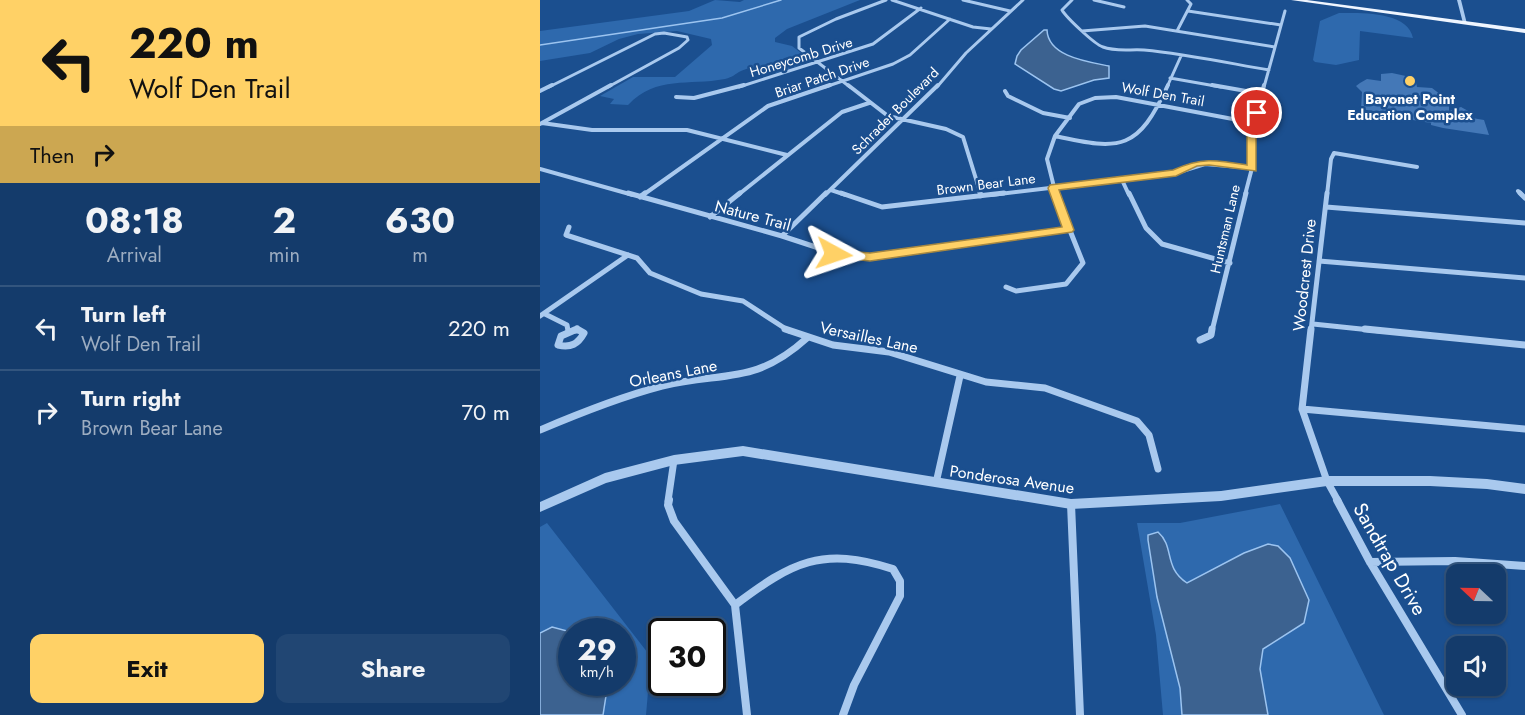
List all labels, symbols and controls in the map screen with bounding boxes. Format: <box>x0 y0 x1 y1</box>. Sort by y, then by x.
text: 220 m <box>129 13 259 74</box>
icon: left <box>30 24 108 102</box>
street label: Honeycomb Drive <box>747 32 855 82</box>
street label: Briar Patch Drive <box>772 51 872 103</box>
street label: Schrader Boulevard <box>847 63 943 159</box>
text: Wolf Den Trail <box>129 69 291 108</box>
marker: Bayonet Point Education Complex <box>1403 74 1417 88</box>
street label: Wolf Den Trail <box>1120 77 1206 111</box>
pin <box>1231 87 1282 138</box>
place label: Bayonet Point Education Complex <box>1347 89 1473 125</box>
icon: arrive <box>1240 96 1273 129</box>
icon: right <box>87 138 120 171</box>
text: Then <box>30 139 75 171</box>
street label: Brown Bear Lane <box>936 168 1036 200</box>
street label: Huntsman Lane <box>1205 183 1245 275</box>
text: 08:18 <box>85 194 184 246</box>
text: 2 <box>273 194 296 246</box>
text: 630 <box>385 194 455 246</box>
street label: Nature Trail <box>712 194 793 237</box>
street label: Woodcrest Drive <box>1287 218 1322 332</box>
position arrow <box>802 222 866 286</box>
text: Arrival <box>107 241 162 270</box>
text: min <box>269 241 300 270</box>
text: m <box>412 241 428 270</box>
text: Turn left <box>81 298 166 330</box>
icon: left <box>30 312 63 345</box>
text: 220 m <box>448 312 510 344</box>
street label: Versailles Lane <box>818 316 920 359</box>
text: Wolf Den Trail <box>81 330 201 359</box>
street label: Orleans Lane <box>627 354 719 393</box>
text: Turn right <box>81 382 181 414</box>
icon: right <box>30 396 63 429</box>
text: 70 m <box>461 396 510 428</box>
text: Brown Bear Lane <box>81 414 223 443</box>
street label: Ponderosa Avenue <box>948 459 1076 500</box>
street label: Sandtrap Drive <box>1346 498 1434 621</box>
north arrow <box>1446 564 1506 624</box>
map controls <box>1446 564 1506 696</box>
speed limit sign: 30 <box>648 618 726 696</box>
text: 29 <box>577 628 617 671</box>
button: Exit <box>30 634 264 703</box>
button: Share <box>276 634 510 703</box>
button: sound <box>1446 636 1506 696</box>
text: km/h <box>580 661 614 683</box>

